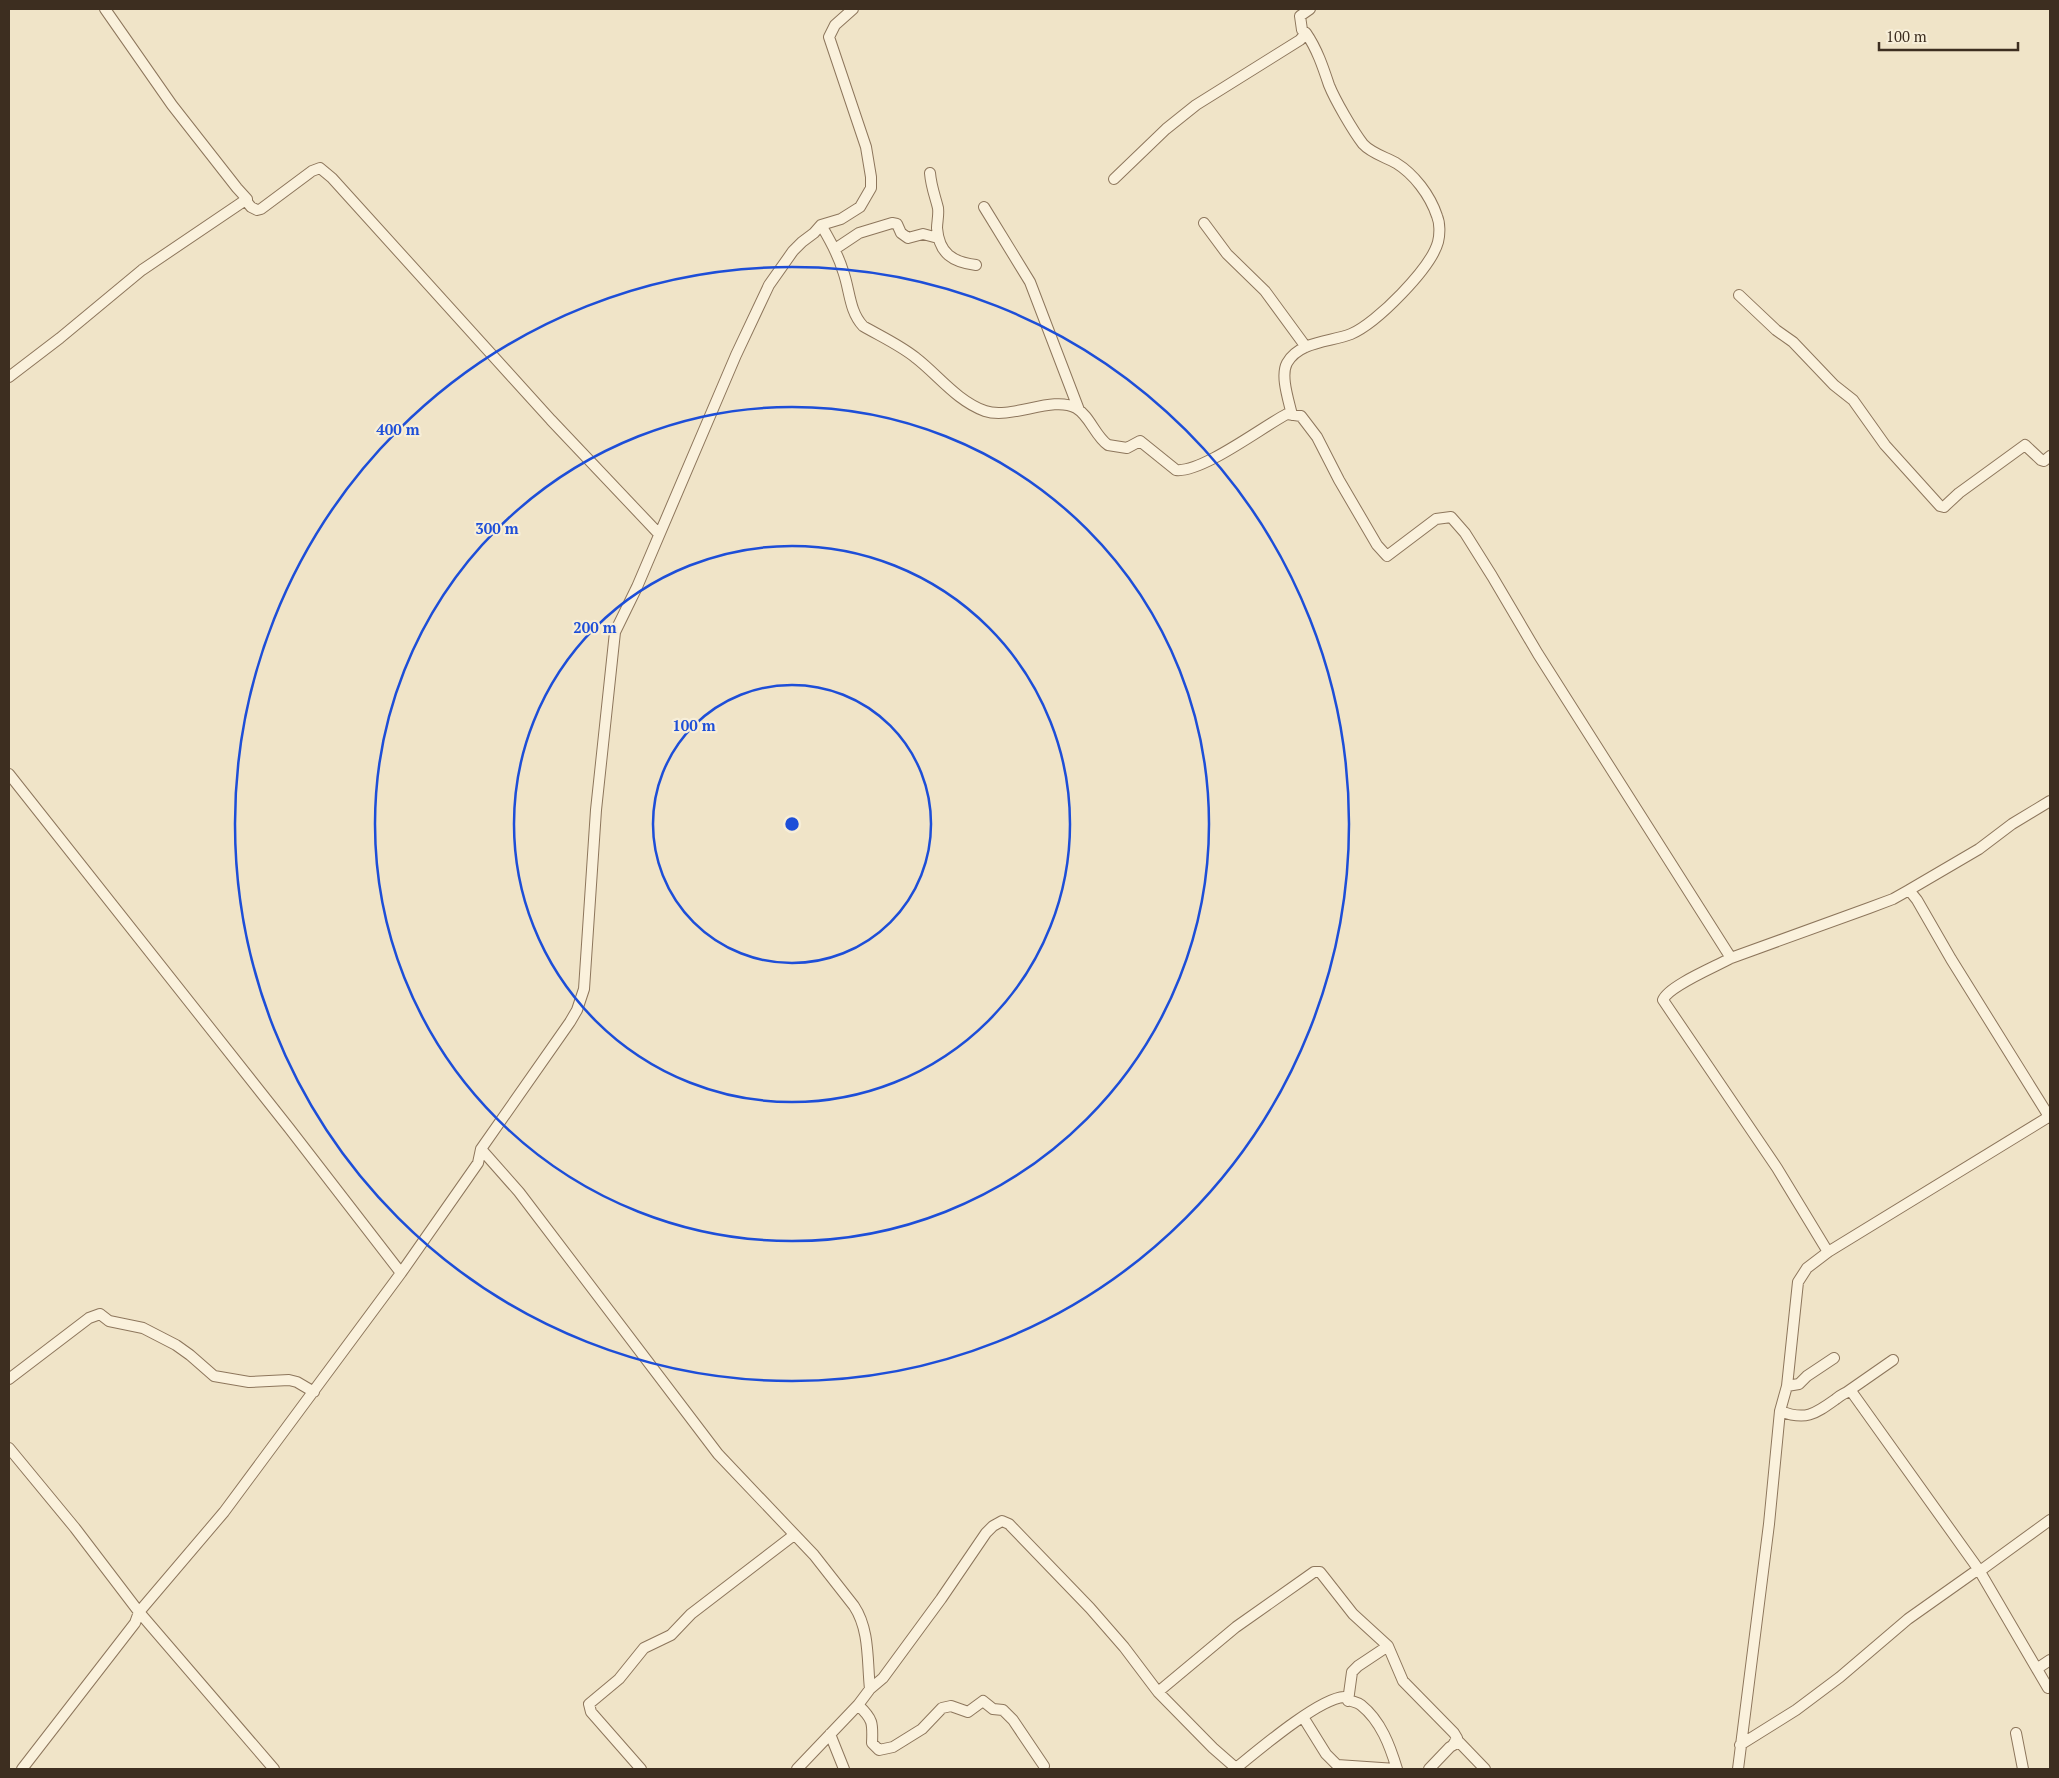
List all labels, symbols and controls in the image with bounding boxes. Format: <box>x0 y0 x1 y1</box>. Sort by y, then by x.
scale bar <box>1879 20 2018 52</box>
text: 100 m <box>1886 26 1927 46</box>
text: 400 m <box>376 419 420 439</box>
text: 300 m <box>475 518 519 538</box>
text: 200 m <box>573 617 617 637</box>
text: 100 m <box>672 715 716 735</box>
centre of rings <box>783 815 801 833</box>

